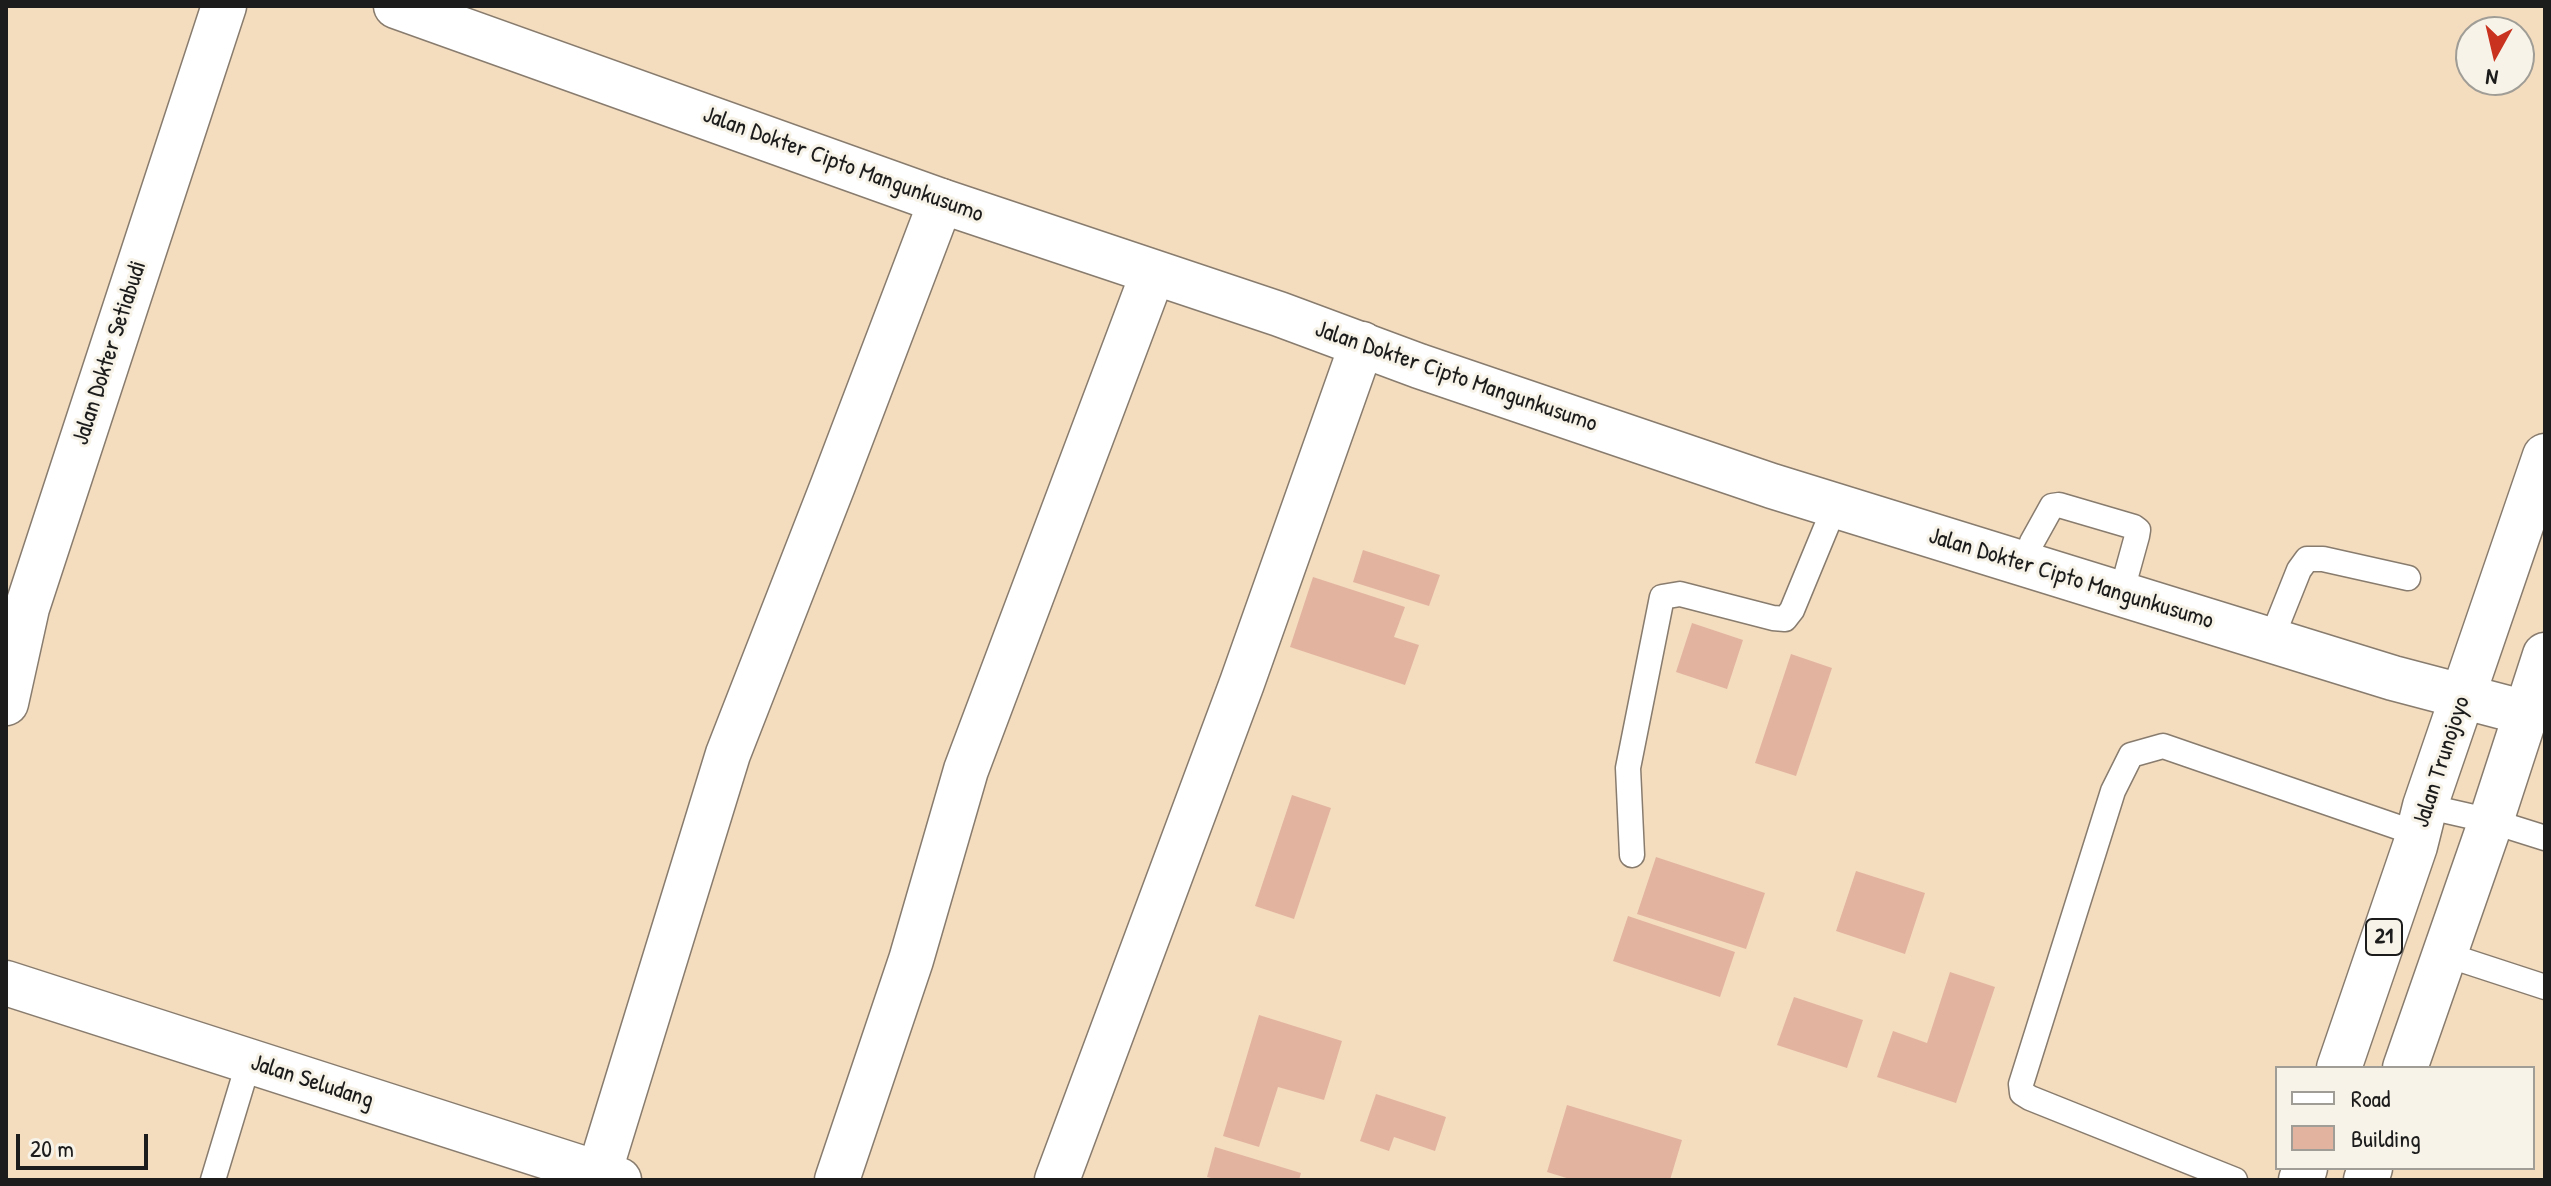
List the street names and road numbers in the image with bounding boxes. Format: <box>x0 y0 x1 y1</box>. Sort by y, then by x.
street label: Jalan Dokter Cipto Mangunkusumo <box>699 101 987 229</box>
street label: Jalan Dokter Setiabudi <box>67 257 153 449</box>
street label: Jalan Dokter Cipto Mangunkusumo <box>1311 315 1601 439</box>
street label: Jalan Dokter Cipto Mangunkusumo <box>1925 522 2217 636</box>
street label: Jalan Trunojoyo <box>2407 693 2477 831</box>
road number: 21 <box>2366 919 2402 955</box>
street label: Jalan Seludang <box>247 1049 377 1115</box>

